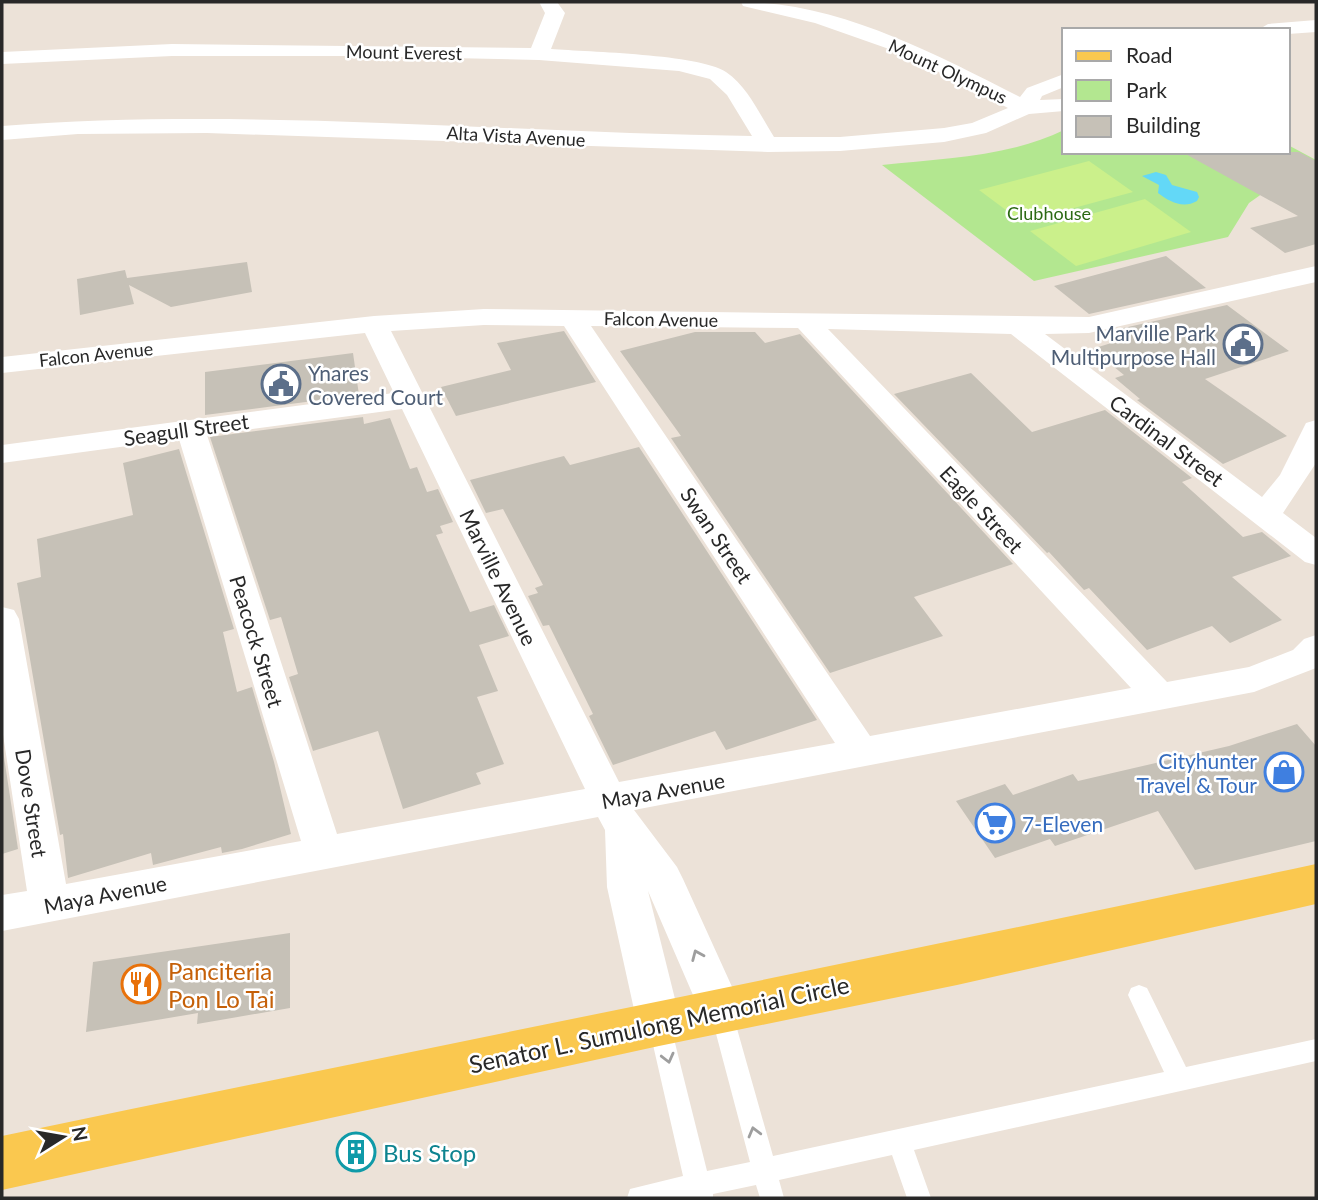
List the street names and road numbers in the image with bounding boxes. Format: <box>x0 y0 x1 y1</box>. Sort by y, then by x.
street label: Mount Olympus <box>885 34 1011 108</box>
street label: Mount Everest <box>346 40 463 64</box>
street label: Alta Vista Avenue <box>446 121 586 151</box>
street label: Falcon Avenue <box>604 307 718 331</box>
street label: Falcon Avenue <box>38 337 154 371</box>
street label: Cardinal Street <box>1105 389 1229 491</box>
street label: Seagull Street <box>122 408 251 450</box>
street label: Eagle Street <box>935 460 1029 558</box>
street label: Swan Street <box>676 482 758 588</box>
street label: Marville Avenue <box>455 505 543 649</box>
street label: Peacock Street <box>225 572 289 710</box>
street label: Dove Street <box>11 747 53 860</box>
street label: Maya Avenue <box>599 767 727 813</box>
street label: Maya Avenue <box>41 870 169 918</box>
street label: Senator L. Sumulong Memorial Circle <box>466 969 852 1079</box>

